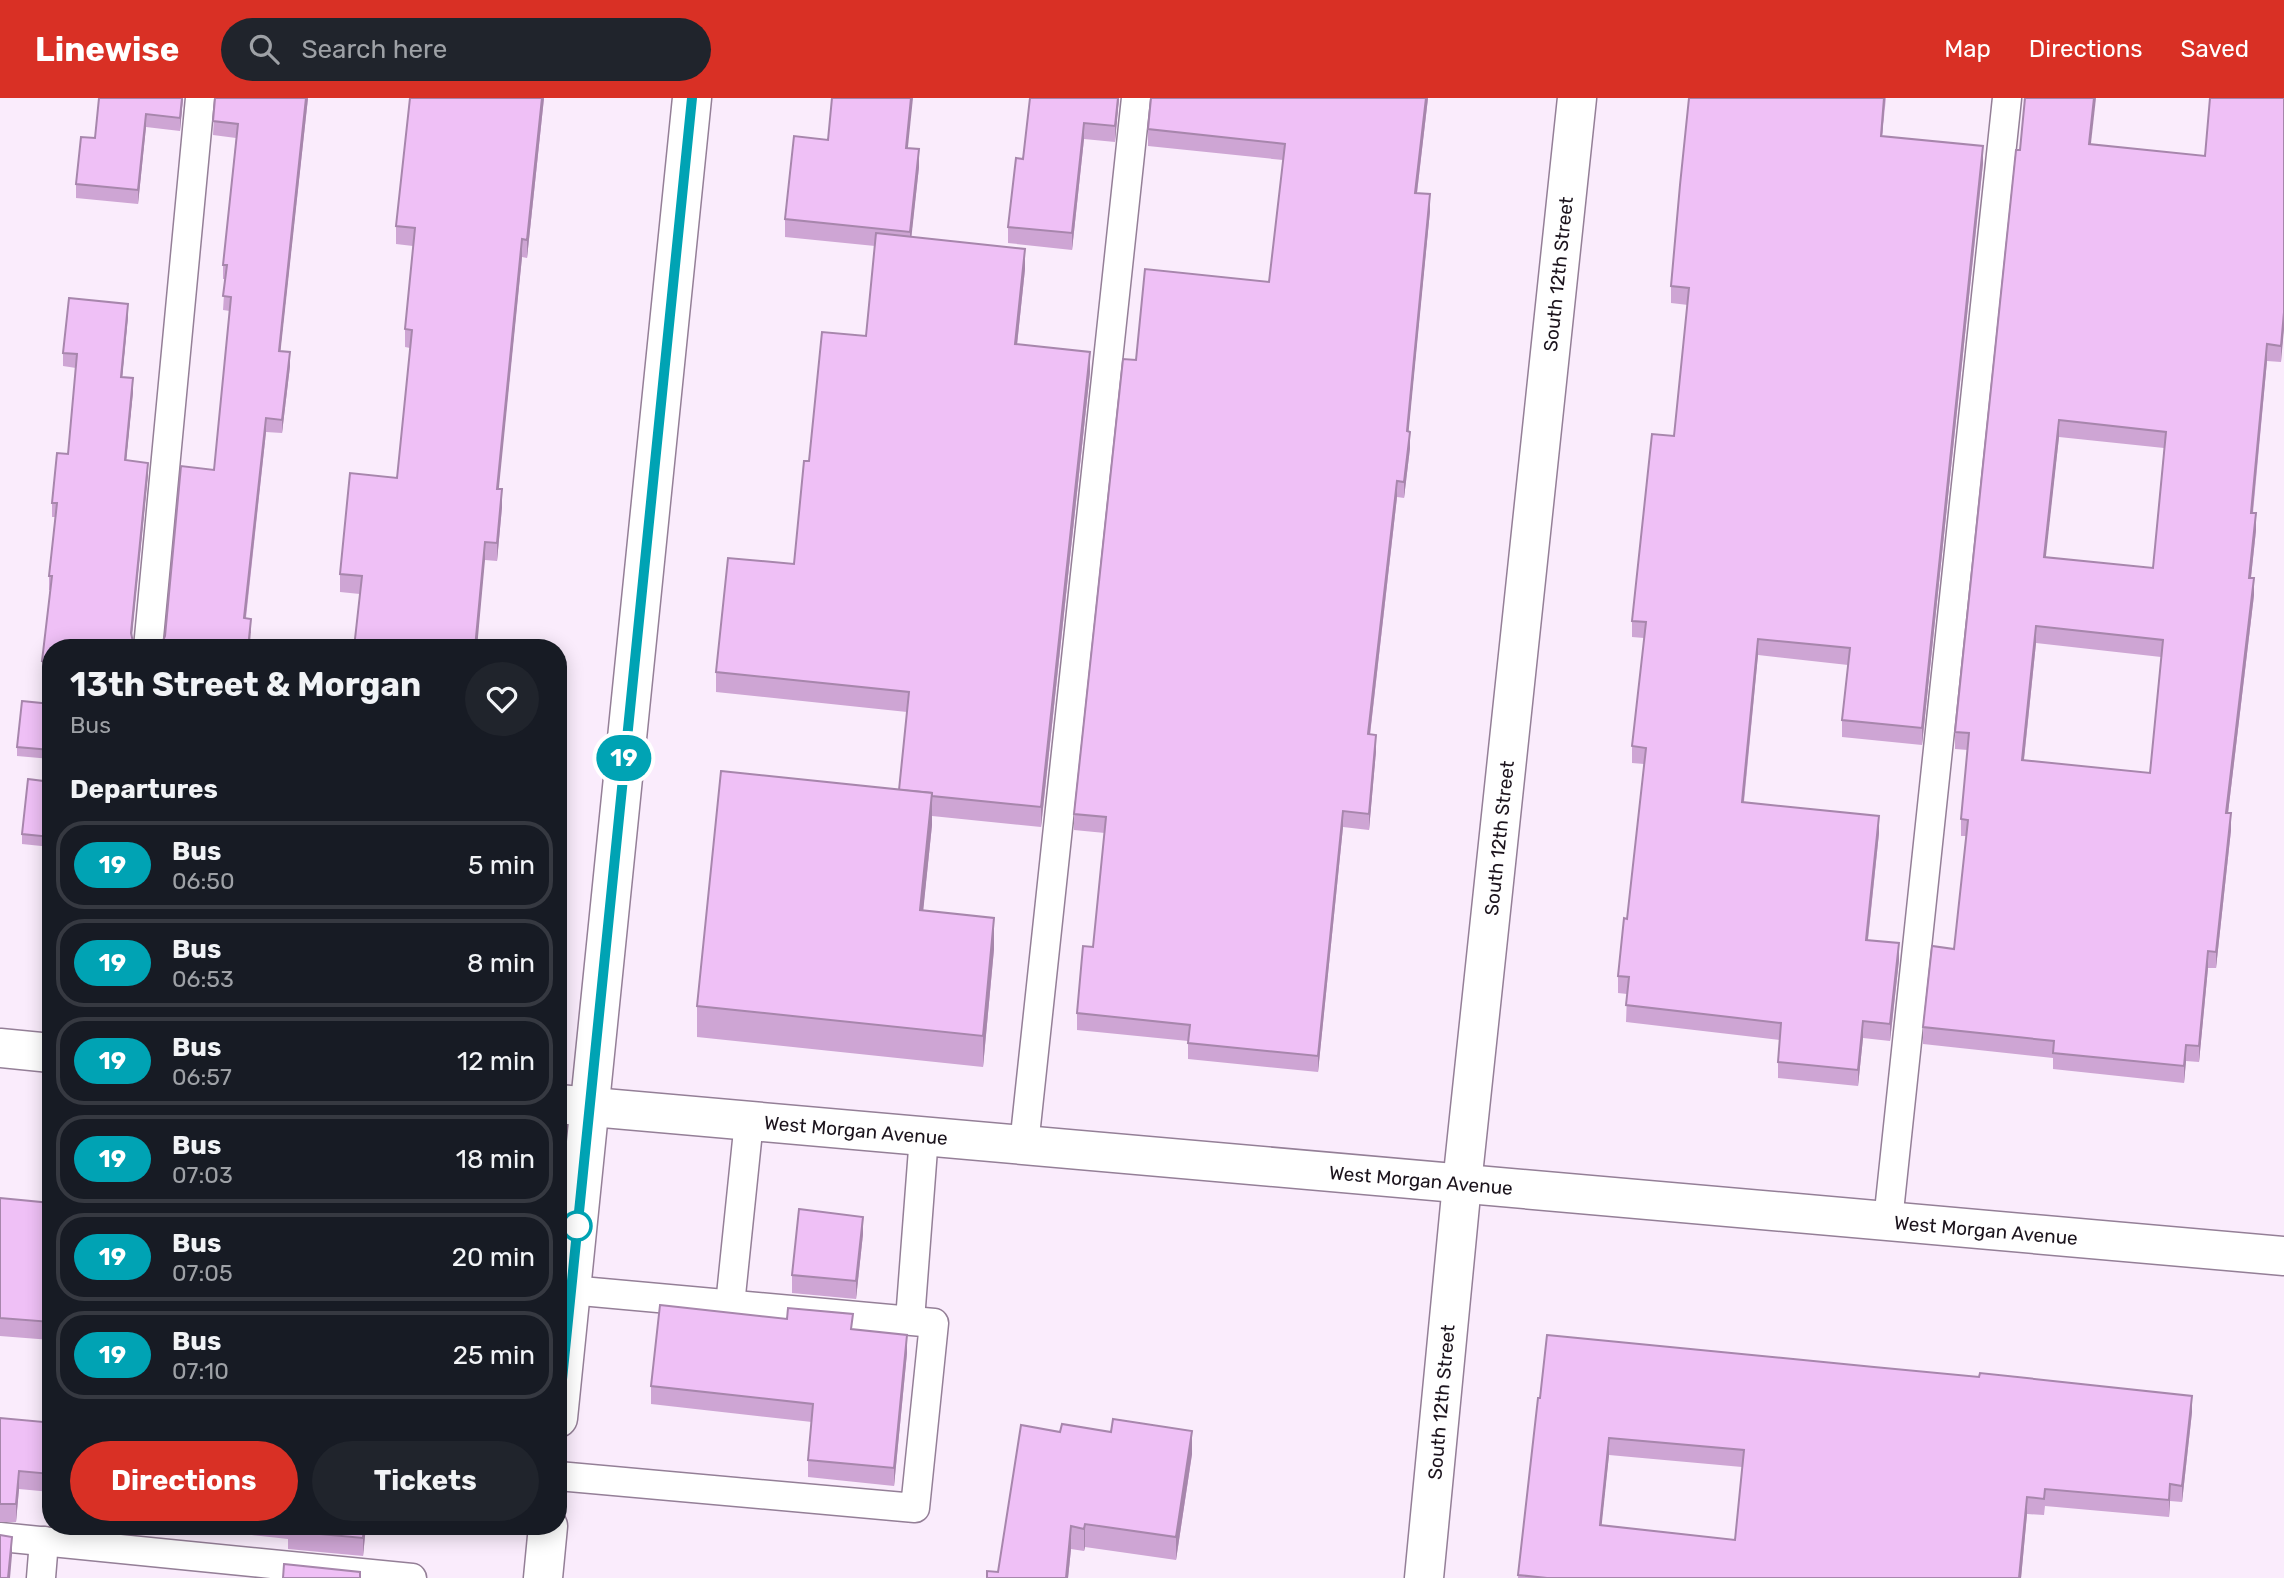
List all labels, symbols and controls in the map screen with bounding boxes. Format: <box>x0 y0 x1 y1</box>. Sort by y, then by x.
search box <box>221 18 711 81</box>
text: Linewise <box>35 30 179 69</box>
icon: search <box>245 30 283 68</box>
text: Search here <box>301 34 447 65</box>
text: Map <box>1944 35 1991 63</box>
text: Directions <box>2029 35 2142 63</box>
text: Saved <box>2180 35 2249 63</box>
street label: South 12th Street <box>1539 195 1578 353</box>
button: heart <box>465 662 539 736</box>
text: 13th Street & Morgan <box>70 665 421 704</box>
text: Bus <box>70 711 111 739</box>
line badge: 19 <box>592 735 656 781</box>
text: 19 <box>610 744 638 772</box>
street label: South 12th Street <box>1480 759 1519 917</box>
text: Departures <box>70 774 218 805</box>
text: Bus <box>172 836 221 867</box>
text: 5 min <box>468 850 535 881</box>
text: 19 <box>99 851 126 879</box>
text: 06:50 <box>172 867 235 895</box>
text: Bus <box>172 934 221 965</box>
text: 8 min <box>467 948 535 979</box>
text: 19 <box>99 949 126 977</box>
text: 06:53 <box>172 965 234 993</box>
text: Bus <box>172 1032 221 1063</box>
text: 12 min <box>457 1046 535 1077</box>
text: 19 <box>99 1047 126 1075</box>
text: 06:57 <box>172 1063 232 1091</box>
street label: West Morgan Avenue <box>763 1111 949 1150</box>
text: Bus <box>172 1130 221 1161</box>
text: 18 min <box>456 1144 535 1175</box>
text: 19 <box>99 1145 126 1173</box>
text: 07:03 <box>172 1161 233 1189</box>
street label: West Morgan Avenue <box>1328 1161 1514 1200</box>
unlabelled marker <box>562 1211 592 1241</box>
street label: West Morgan Avenue <box>1893 1211 2079 1250</box>
text: Bus <box>172 1228 221 1259</box>
text: 20 min <box>452 1242 535 1273</box>
text: 19 <box>99 1243 126 1271</box>
text: 07:05 <box>172 1259 233 1287</box>
street label: South 12th Street <box>1423 1323 1460 1481</box>
text: Bus <box>172 1326 221 1357</box>
text: 25 min <box>453 1340 535 1371</box>
text: 19 <box>99 1341 126 1369</box>
text: 07:10 <box>172 1357 229 1385</box>
button: Directions <box>70 1441 298 1521</box>
button: Tickets <box>312 1441 539 1521</box>

